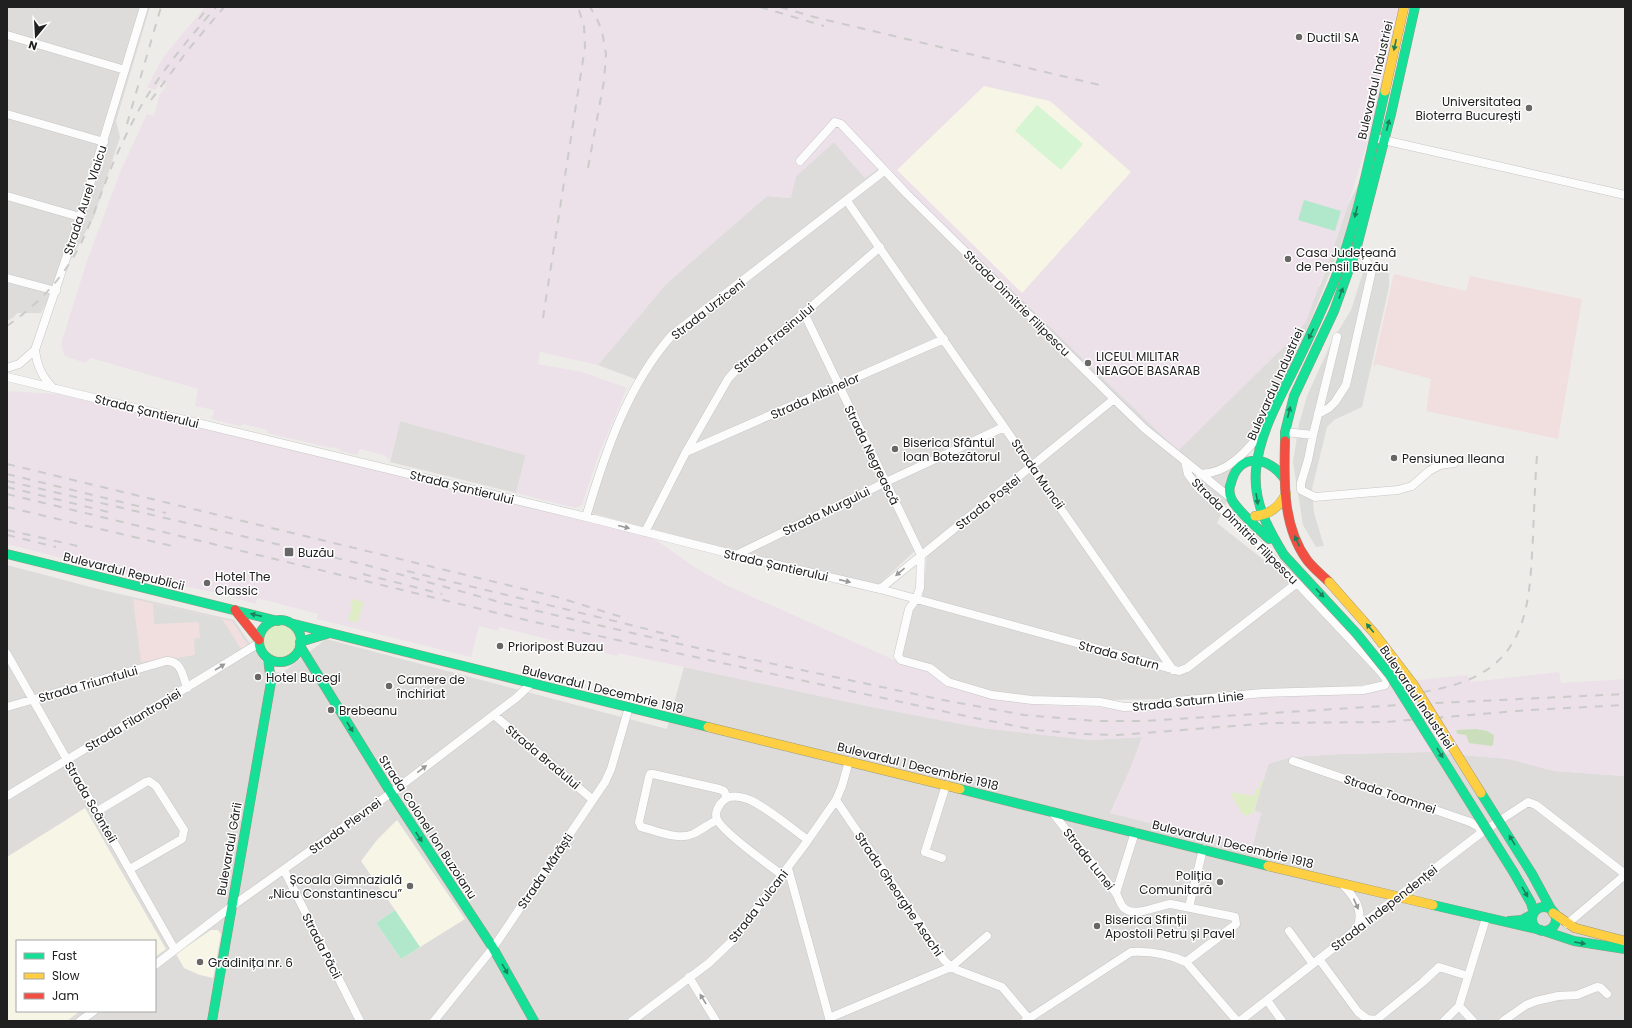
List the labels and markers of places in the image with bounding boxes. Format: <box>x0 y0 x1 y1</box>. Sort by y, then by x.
place label: Ductil SA <box>1307 29 1359 46</box>
marker: Ductil SA <box>1294 32 1304 42</box>
place label: Universitatea Bioterra București <box>1415 93 1521 124</box>
marker: Universitatea Bioterra București <box>1524 103 1534 113</box>
place label: Casa Județeană de Pensii Buzău <box>1296 244 1396 275</box>
marker: Casa Județeană de Pensii Buzău <box>1283 254 1293 264</box>
place label: LICEUL MILITAR NEAGOE BASARAB <box>1096 348 1200 379</box>
marker: LICEUL MILITAR NEAGOE BASARAB <box>1083 358 1093 368</box>
place label: Biserica Sfântul Ioan Botezătorul <box>903 434 1000 465</box>
marker: Biserica Sfântul Ioan Botezătorul <box>890 444 900 454</box>
place label: Pensiunea Ileana <box>1402 450 1505 467</box>
marker: Pensiunea Ileana <box>1389 453 1399 463</box>
place label: Buzău <box>298 544 334 561</box>
marker: Buzău <box>283 546 295 558</box>
place label: Hotel The Classic <box>215 568 271 599</box>
marker: Hotel The Classic <box>202 578 212 588</box>
place label: Prioripost Buzau <box>508 638 603 655</box>
marker: Prioripost Buzau <box>495 641 505 651</box>
place label: Hotel Bucegi <box>266 669 341 686</box>
place label: Camere de închiriat <box>396 671 465 702</box>
marker: Hotel Bucegi <box>253 672 263 682</box>
marker: Camere de închiriat <box>384 681 394 691</box>
place label: Brebeanu <box>339 702 397 719</box>
marker: Brebeanu <box>326 705 336 715</box>
place label: Poliția Comunitară <box>1139 867 1212 898</box>
place label: Școala Gimnazială „Nicu Constantinescu” <box>268 871 402 902</box>
marker: Poliția Comunitară <box>1215 877 1225 887</box>
marker: Școala Gimnazială „Nicu Constantinescu” <box>405 881 415 891</box>
place label: Biserica Sfinții Apostoli Petru și Pavel <box>1105 911 1235 942</box>
marker: Biserica Sfinții Apostoli Petru și Pavel <box>1092 921 1102 931</box>
place label: Grădinița nr. 6 <box>208 954 293 971</box>
marker: Grădinița nr. 6 <box>195 957 205 967</box>

